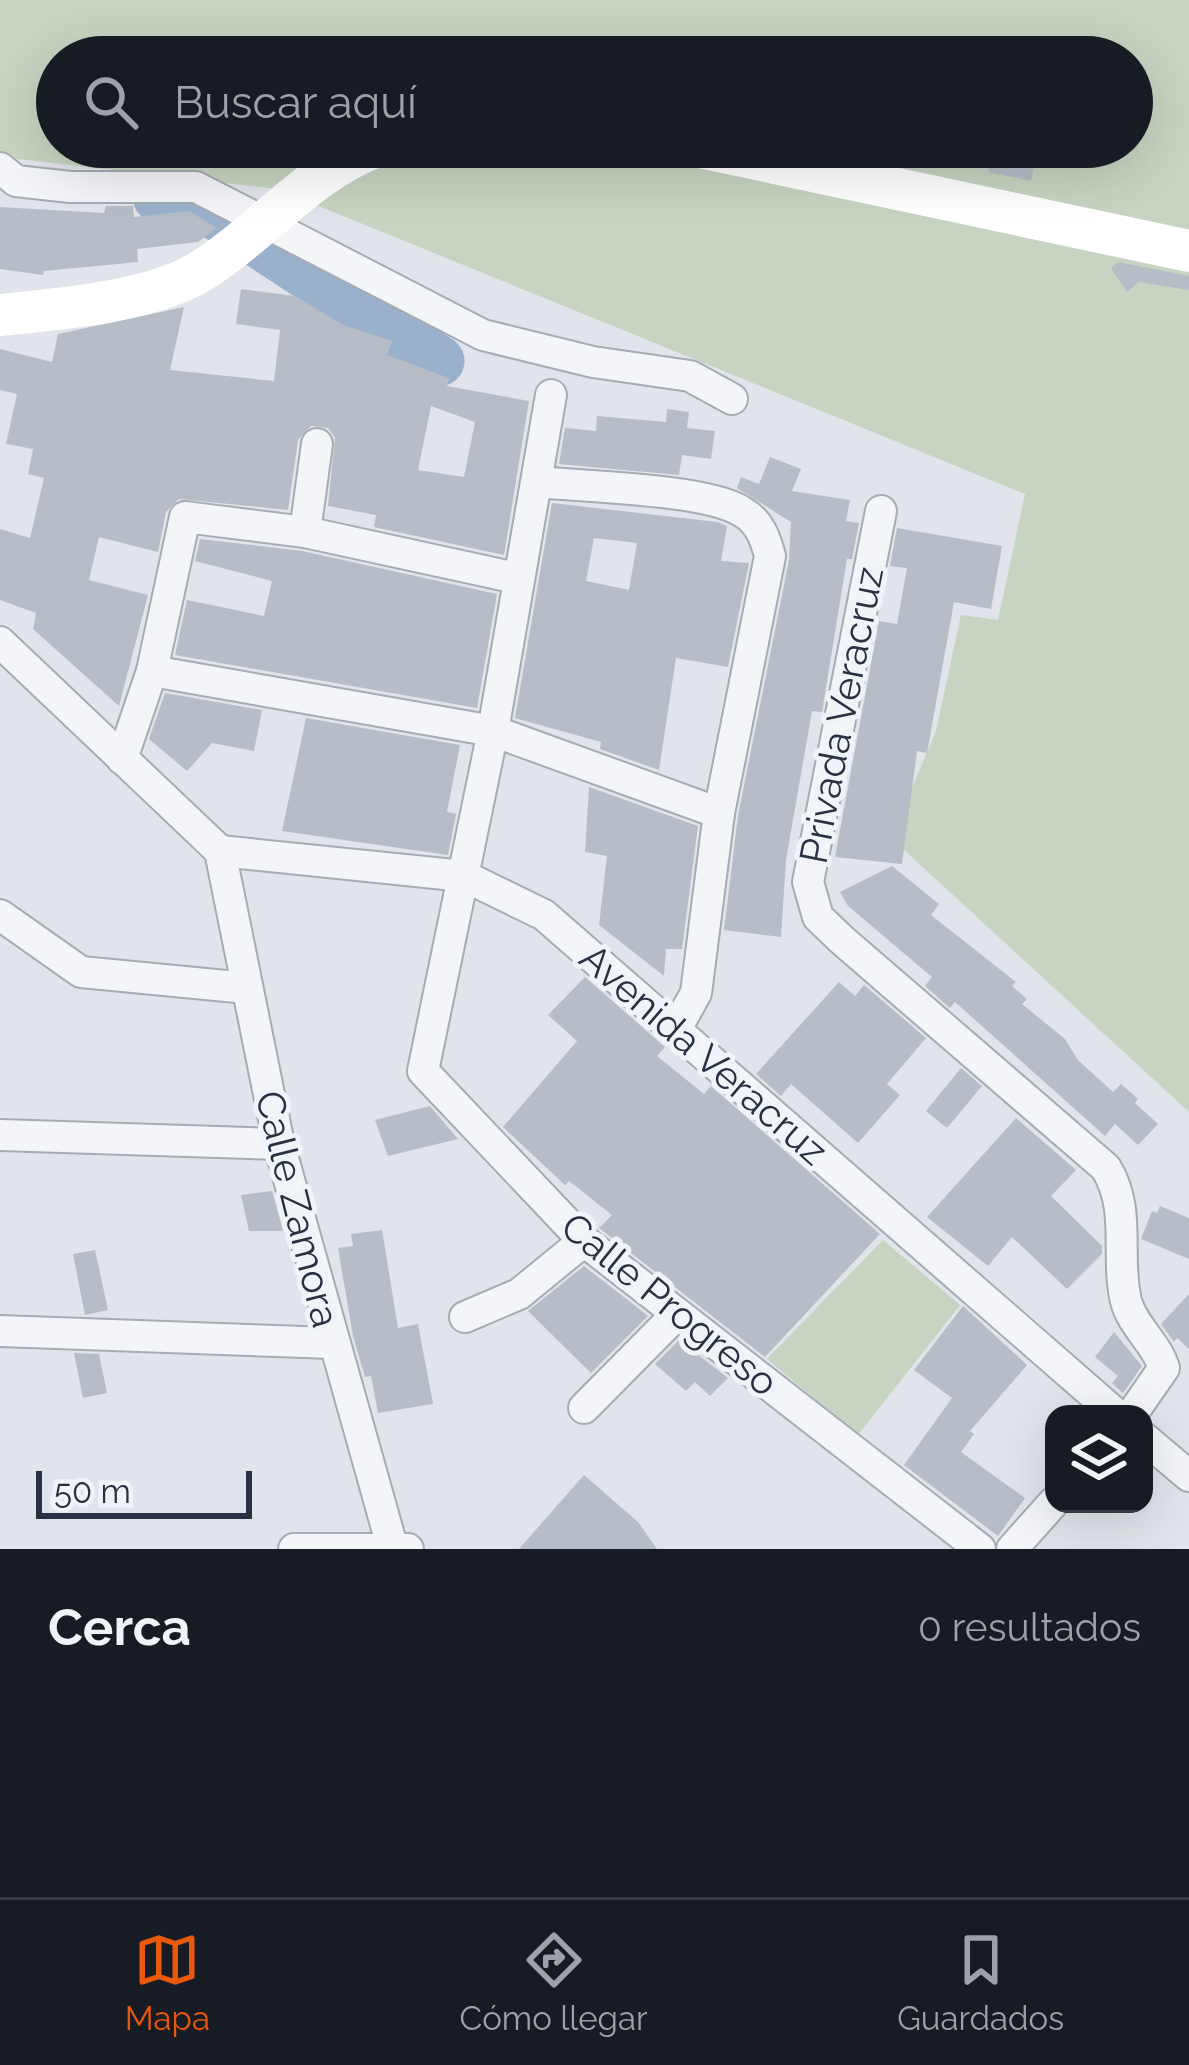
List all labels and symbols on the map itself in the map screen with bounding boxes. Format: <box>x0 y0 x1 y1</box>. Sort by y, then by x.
street label: Privada Veracruz <box>790 563 892 867</box>
street label: Avenida Veracruz <box>571 934 837 1174</box>
street label: Calle Zamora <box>246 1086 350 1332</box>
street label: Calle Progreso <box>553 1203 787 1405</box>
scale bar <box>36 1465 252 1518</box>

